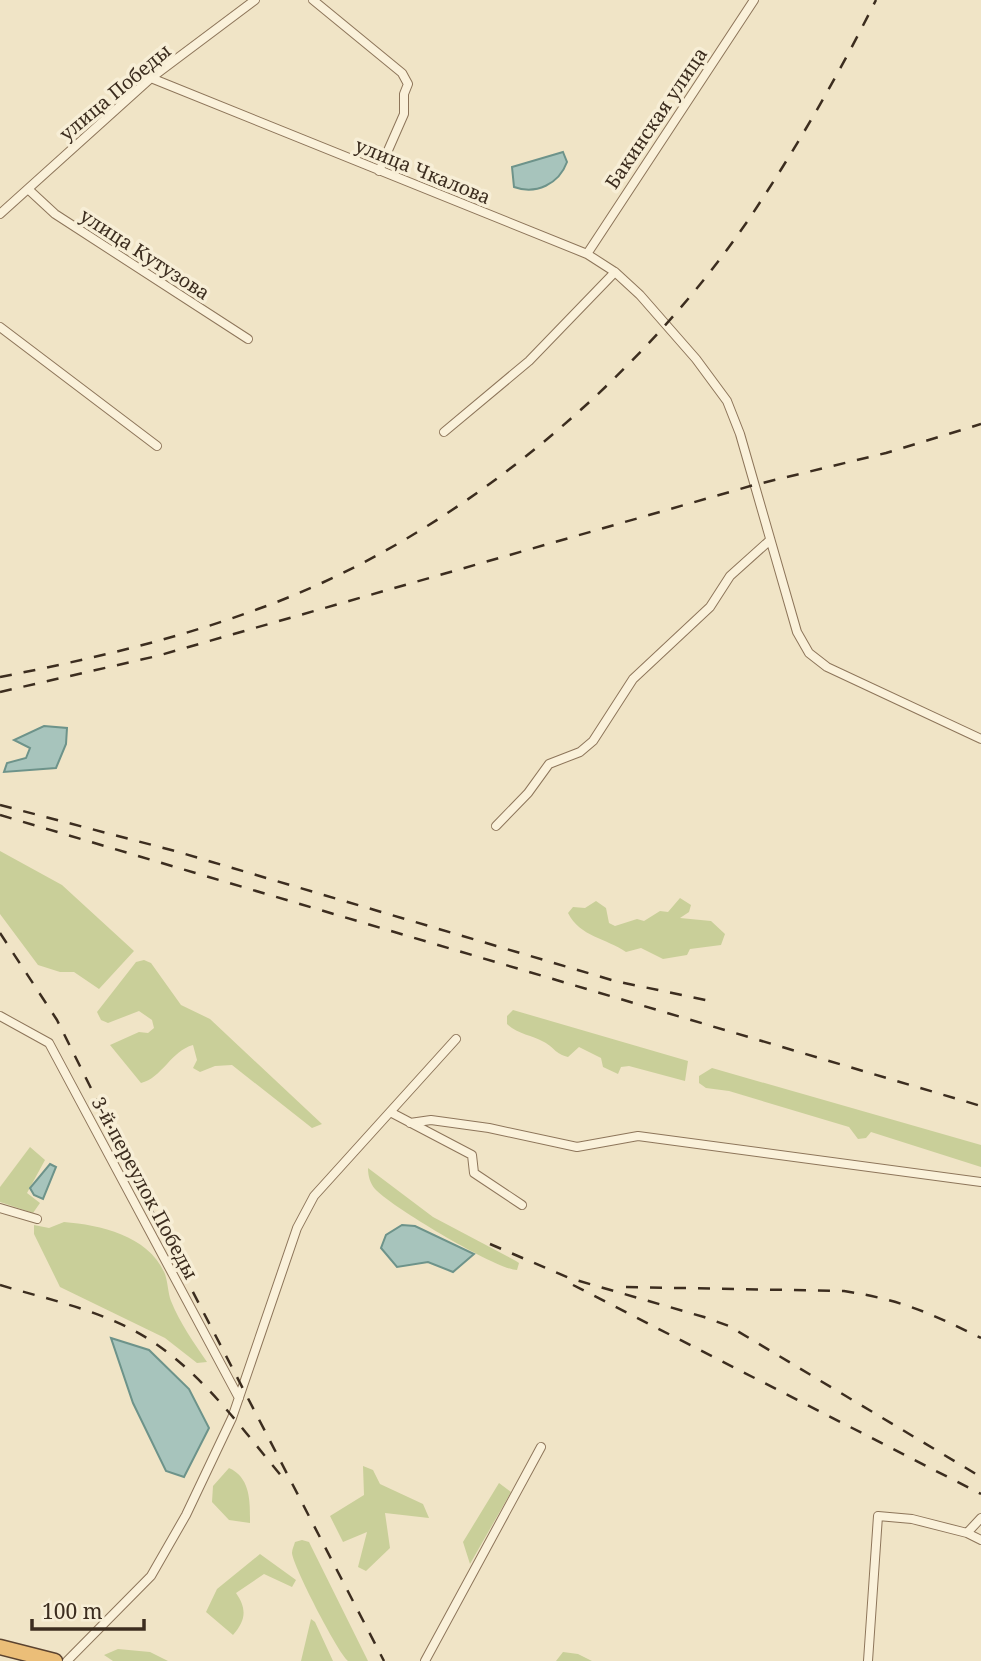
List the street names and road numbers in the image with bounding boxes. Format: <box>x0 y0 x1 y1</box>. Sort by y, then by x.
street label: улица Победы <box>54 38 176 146</box>
street label: Бакинская улица <box>599 42 713 194</box>
street label: улица Чкалова <box>351 132 495 210</box>
street label: улица Кутузова <box>75 202 215 306</box>
street label: 3-й переулок Победы <box>86 1092 204 1284</box>

